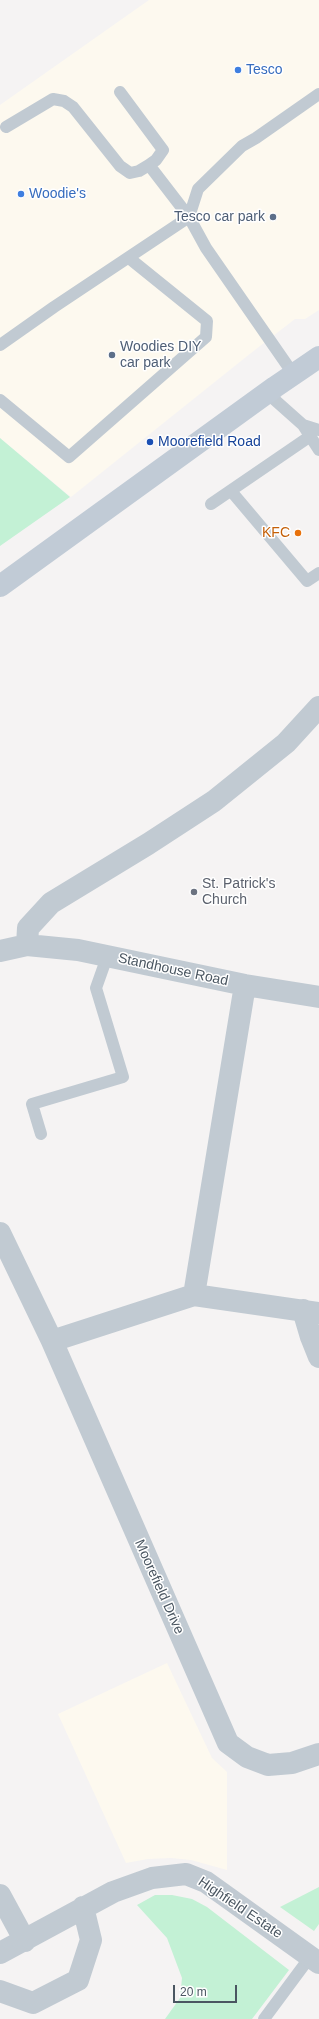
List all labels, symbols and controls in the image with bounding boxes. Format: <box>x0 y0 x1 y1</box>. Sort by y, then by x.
place label: Tesco <box>246 62 283 78</box>
marker: Tesco <box>233 65 243 75</box>
place label: Woodie's <box>29 186 86 202</box>
marker: Woodie's <box>16 189 26 199</box>
place label: Tesco car park <box>174 209 265 225</box>
marker: Tesco car park <box>268 212 278 222</box>
place label: Woodies DIY car park <box>120 339 201 372</box>
marker: Woodies DIY car park <box>107 350 117 360</box>
place label: Moorefield Road <box>158 434 261 450</box>
marker: Moorefield Road <box>145 437 155 447</box>
place label: KFC <box>262 525 290 541</box>
marker: KFC <box>293 528 303 538</box>
place label: St. Patrick's Church <box>202 876 275 908</box>
marker: St. Patrick's Church <box>189 887 199 897</box>
street label: Standhouse Road <box>116 950 230 990</box>
street label: Moorefield Drive <box>131 1537 187 1637</box>
street label: Highfield Estate <box>195 1874 285 1942</box>
scale bar <box>175 1977 239 2003</box>
text: 20 m <box>180 1985 207 1999</box>

